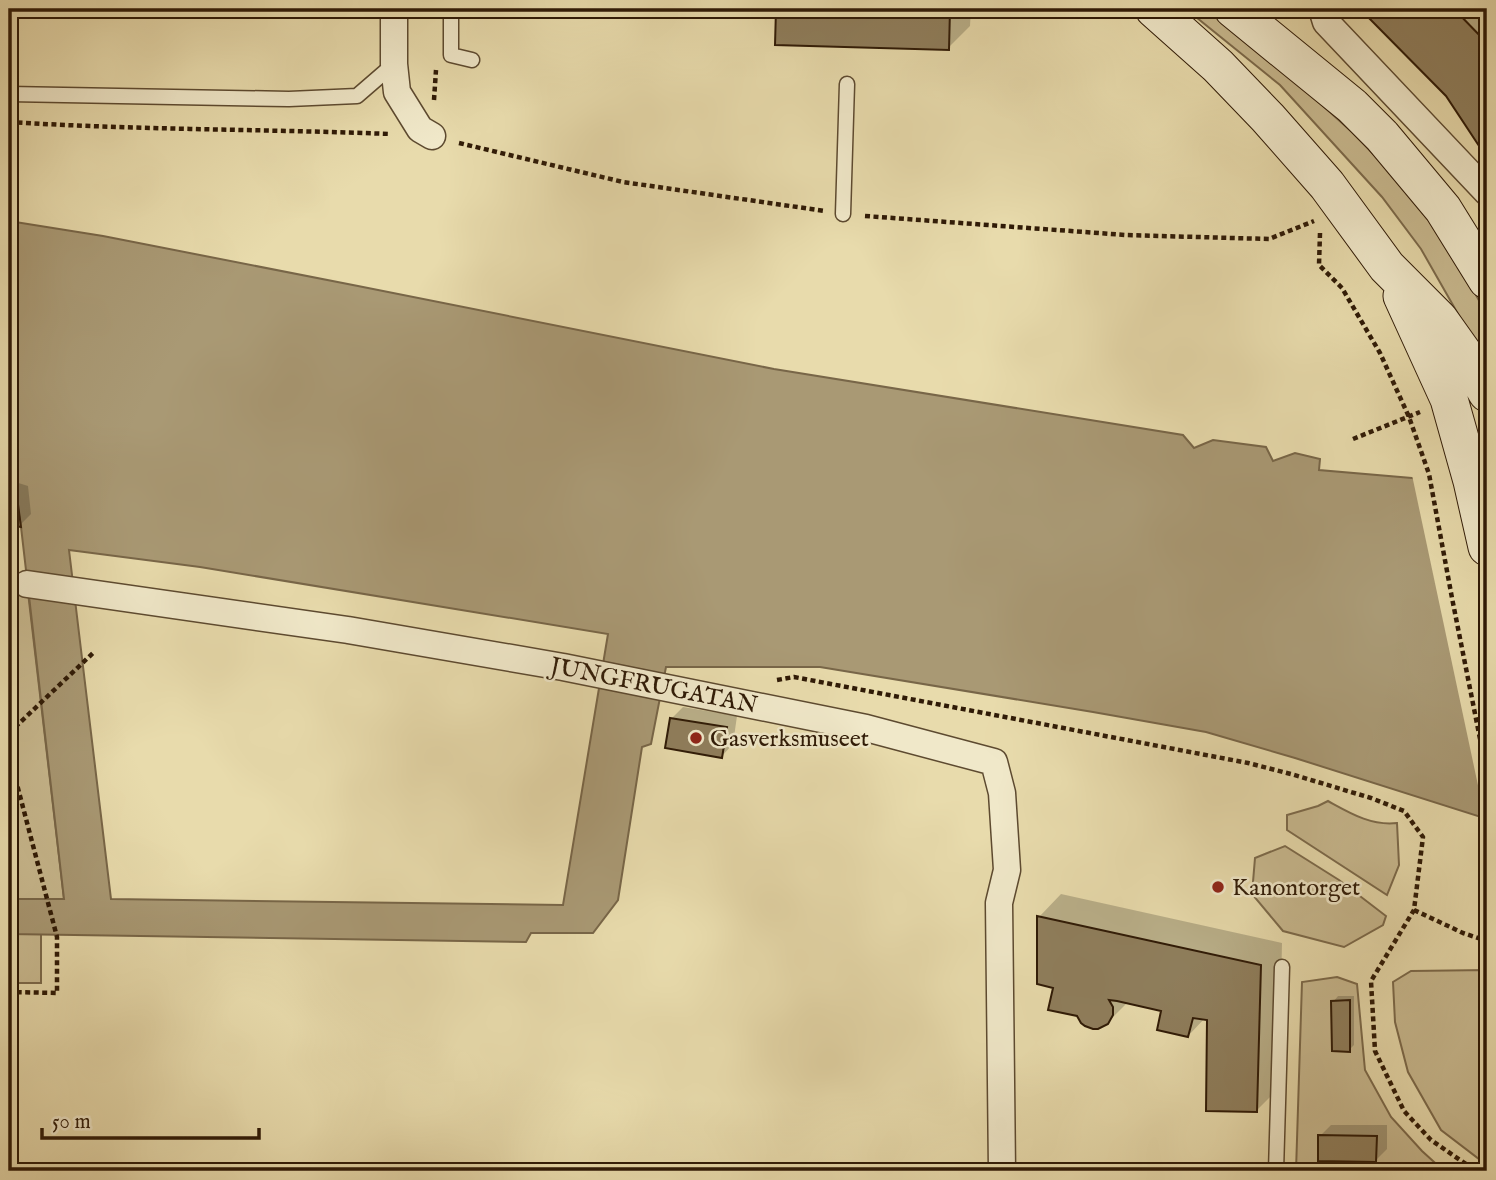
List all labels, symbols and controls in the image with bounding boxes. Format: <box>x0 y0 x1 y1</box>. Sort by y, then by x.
street label: JUNGFRUGATAN <box>544 651 760 722</box>
place label: Gasverksmuseet <box>710 724 869 755</box>
marker: Gasverksmuseet <box>688 730 704 746</box>
place label: Kanontorget <box>1232 873 1360 904</box>
marker: Kanontorget <box>1210 879 1226 895</box>
scale bar <box>42 1096 259 1140</box>
text: 50 m <box>52 1109 91 1136</box>

